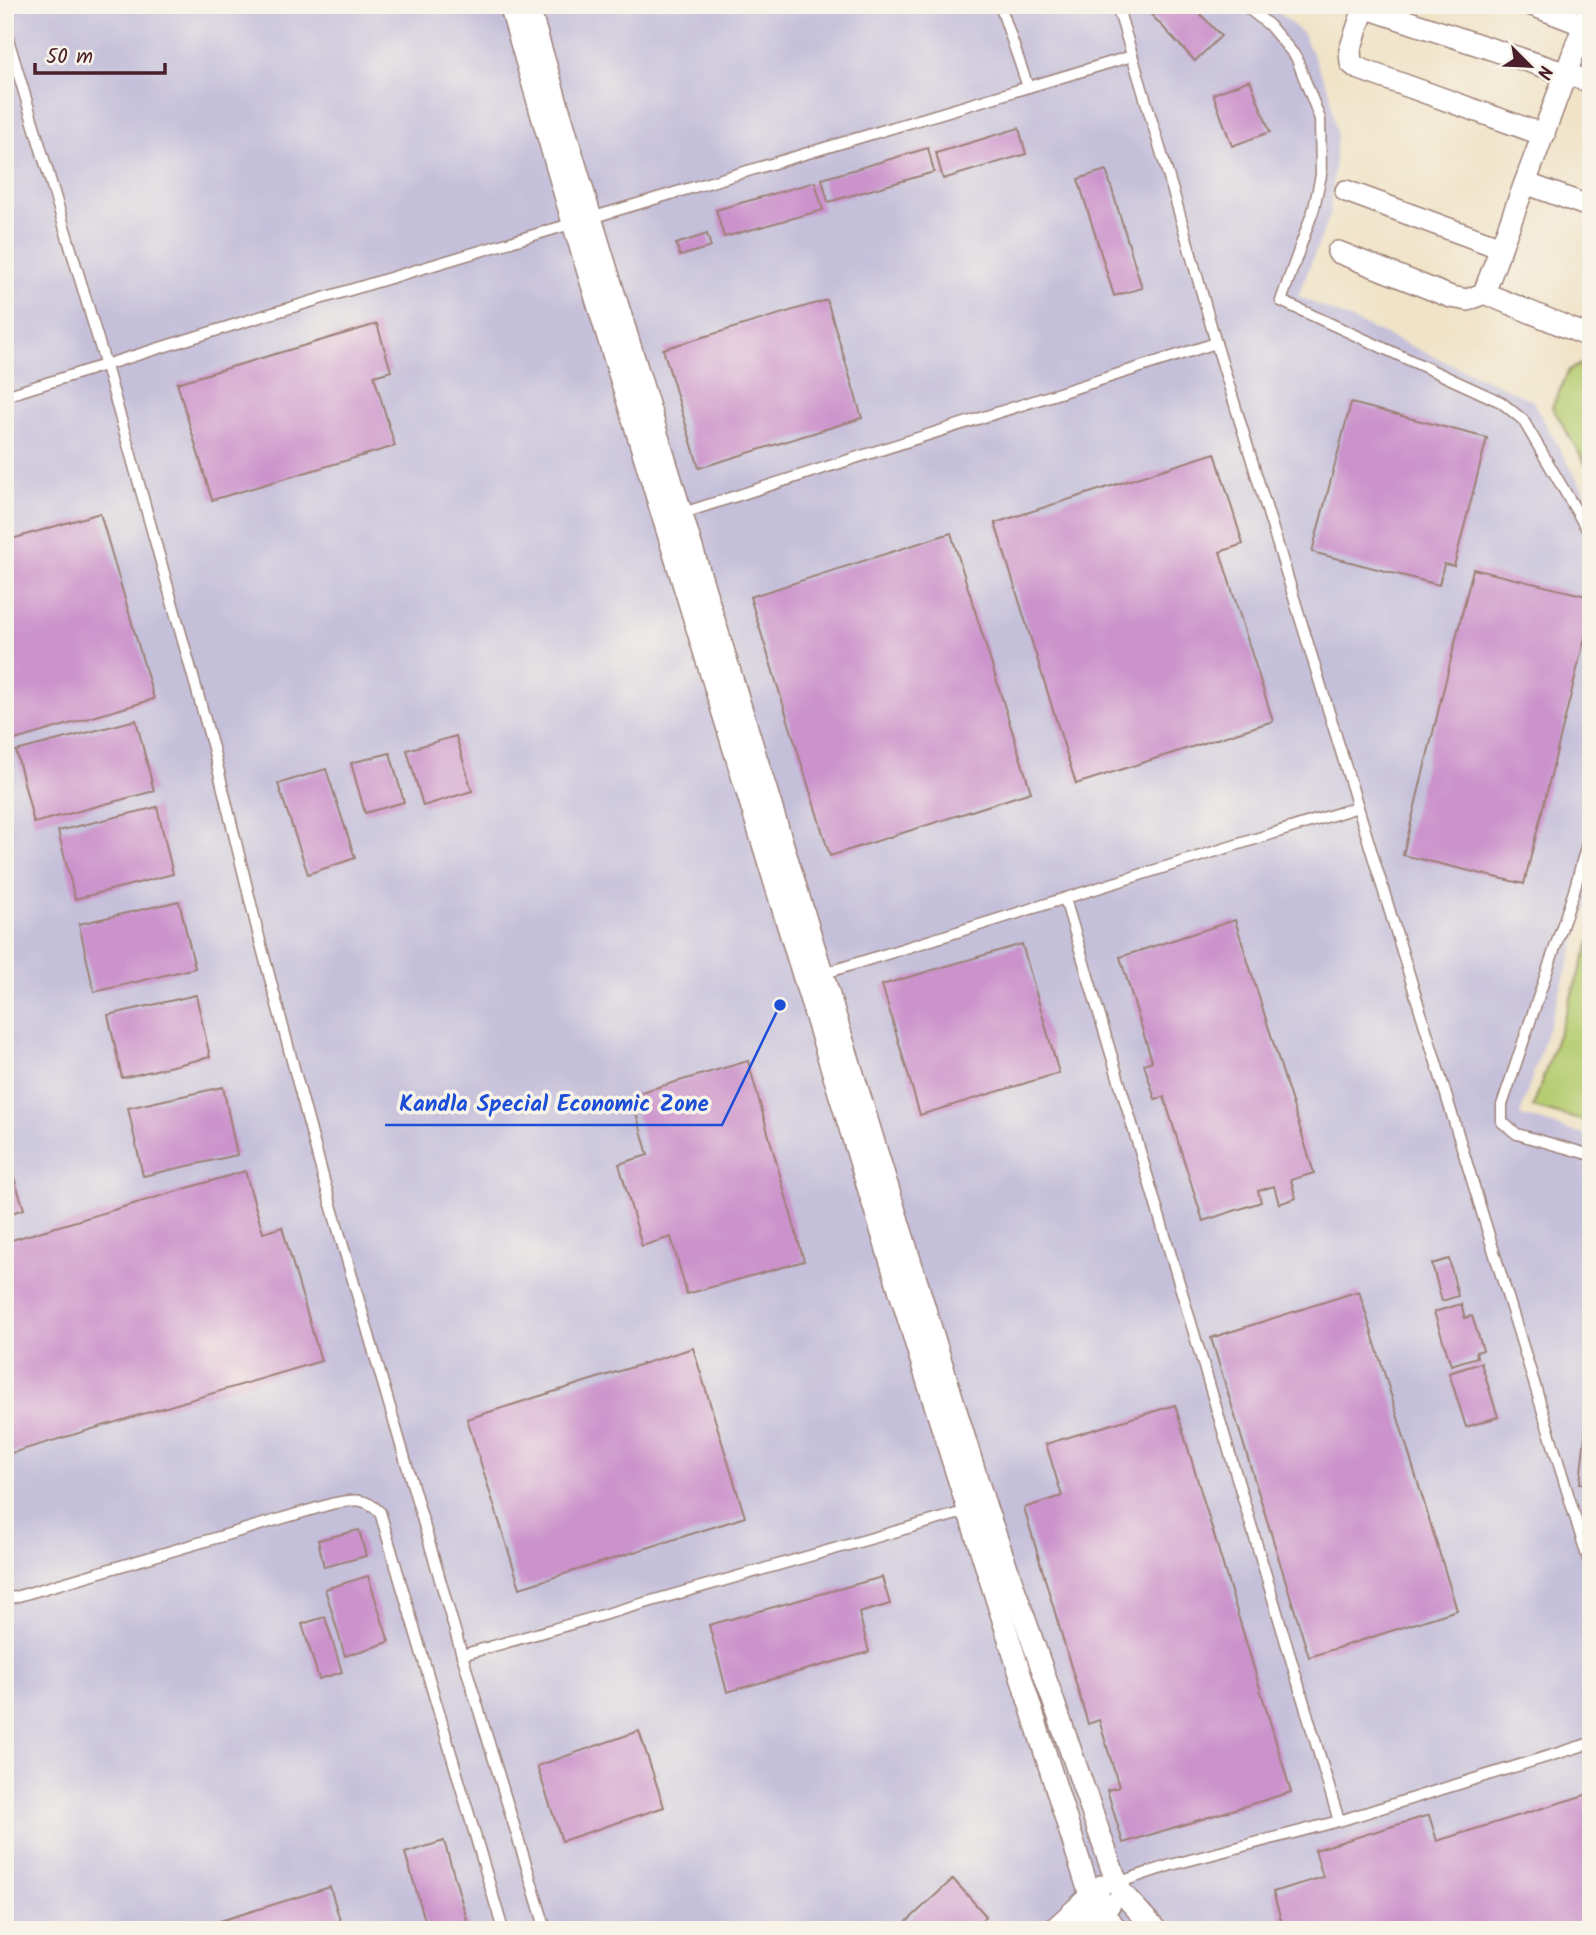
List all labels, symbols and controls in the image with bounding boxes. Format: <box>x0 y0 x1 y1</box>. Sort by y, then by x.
scale bar <box>35 32 164 76</box>
north arrow <box>1494 32 1564 102</box>
text: 50 m <box>46 41 93 74</box>
text: N <box>1528 61 1560 84</box>
callout: Kandla Special Economic Zone <box>385 1081 722 1125</box>
text: Kandla Special Economic Zone <box>399 1087 709 1123</box>

